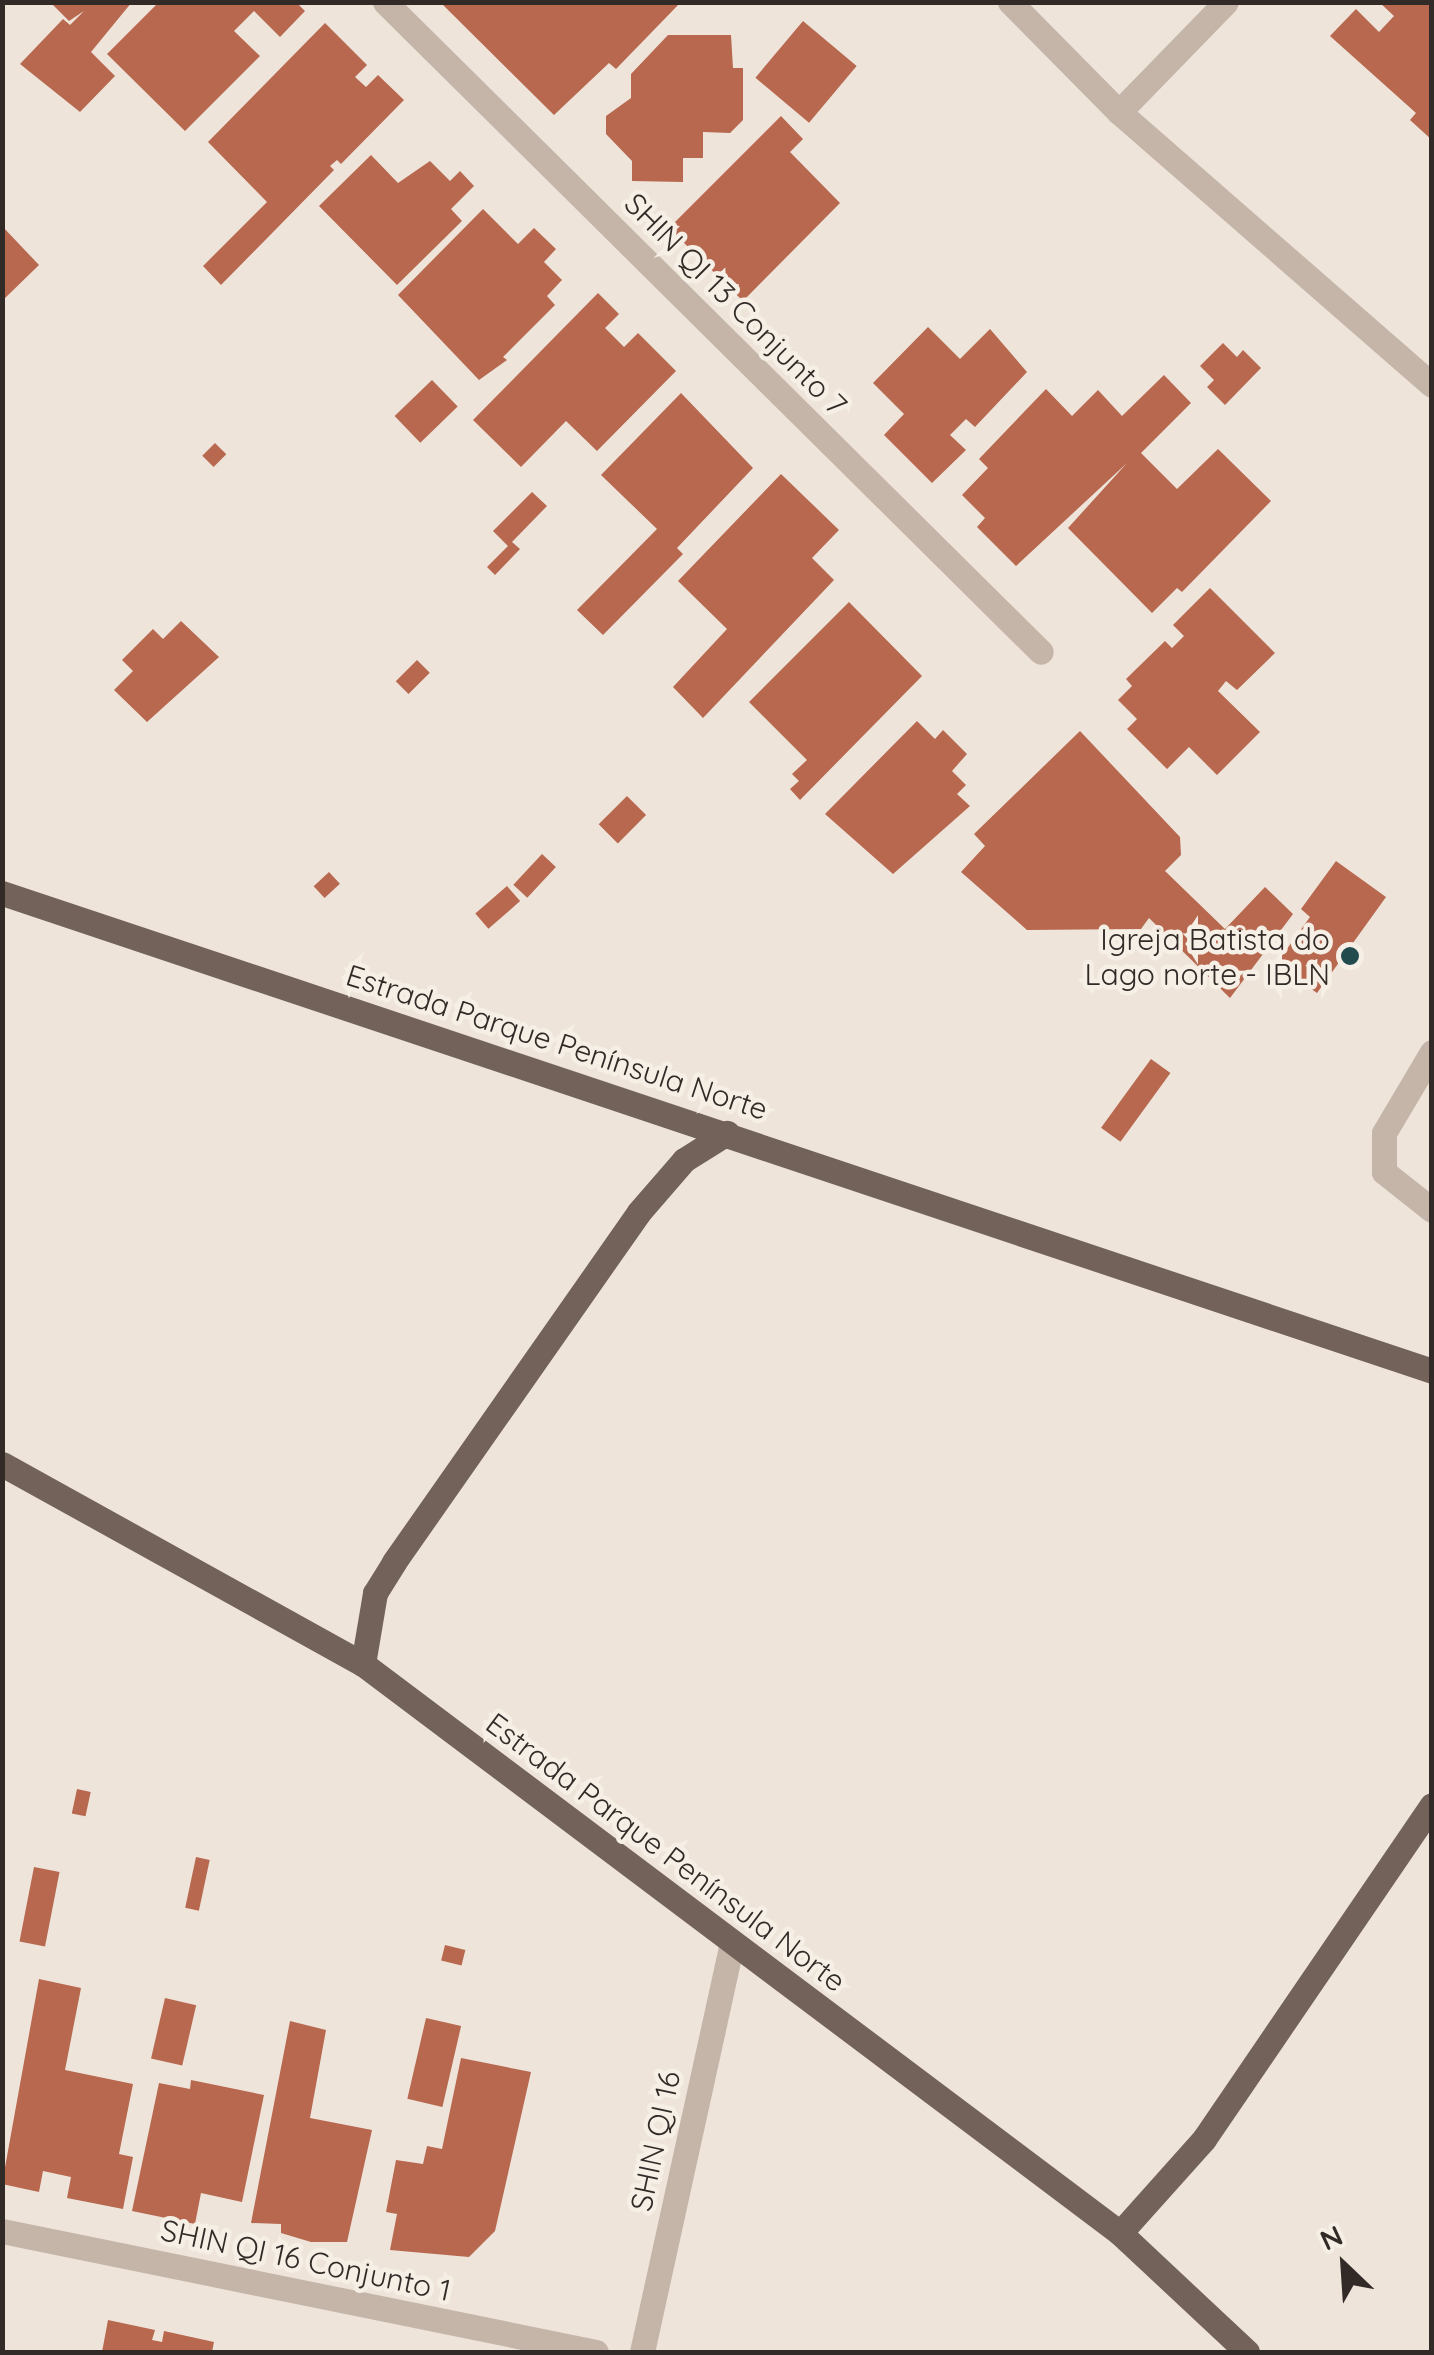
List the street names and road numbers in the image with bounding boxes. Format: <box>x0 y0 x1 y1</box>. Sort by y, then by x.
street label: SHIN QI 13 Conjunto 7 <box>617 185 855 423</box>
street label: Estrada Parque Península Norte <box>342 957 772 1127</box>
street label: Estrada Parque Península Norte <box>479 1705 853 1999</box>
street label: SHIN QI 16 <box>623 2068 687 2214</box>
street label: SHIN QI 16 Conjunto 1 <box>158 2212 454 2308</box>

